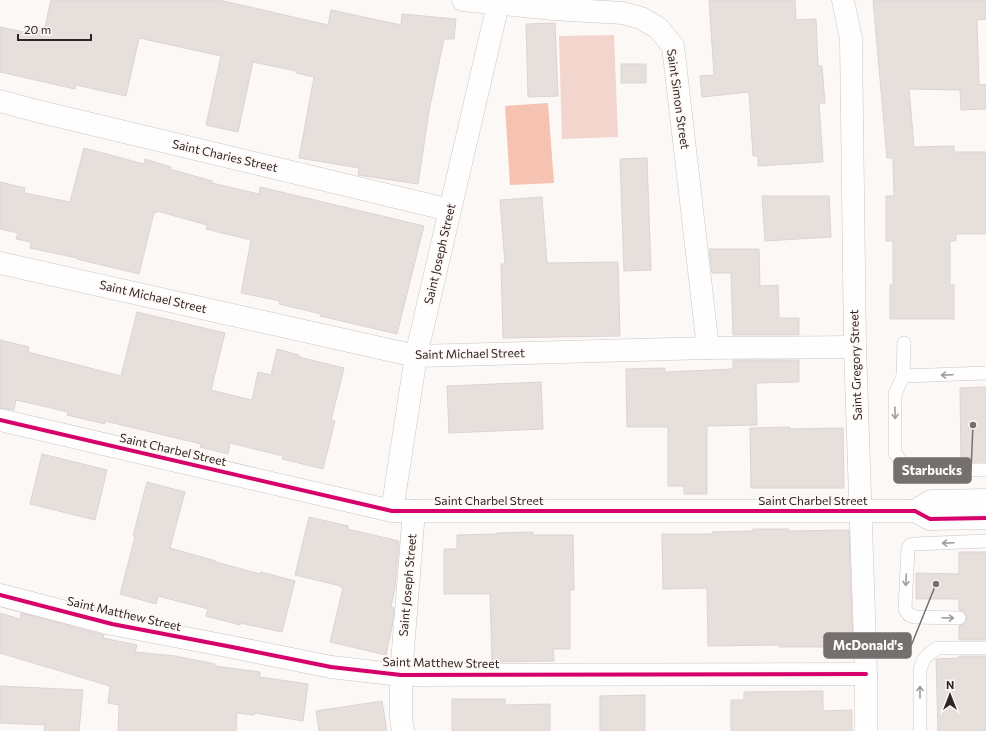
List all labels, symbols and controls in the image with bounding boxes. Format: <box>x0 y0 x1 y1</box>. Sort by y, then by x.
scale bar <box>18 16 91 42</box>
text: 20 m <box>24 22 51 36</box>
street label: Saint Simon Street <box>665 48 693 150</box>
street label: Saint Charies Street <box>171 136 279 174</box>
street label: Saint Joseph Street <box>421 202 458 306</box>
street label: Saint Michael Street <box>98 277 208 315</box>
street label: Saint Gregory Street <box>846 309 864 421</box>
street label: Saint Michael Street <box>415 345 525 361</box>
one-way arrow <box>941 371 954 378</box>
one-way arrow <box>891 406 899 419</box>
street label: Saint Charbel Street <box>118 430 228 468</box>
callout: Starbucks <box>894 458 971 483</box>
text: Starbucks <box>902 462 962 478</box>
street label: Saint Charbel Street <box>434 493 544 507</box>
street label: Saint Charbel Street <box>758 493 868 507</box>
street label: Saint Joseph Street <box>396 533 419 637</box>
one-way arrow <box>942 539 955 546</box>
one-way arrow <box>903 573 910 586</box>
street label: Saint Matthew Street <box>66 593 183 633</box>
one-way arrow <box>941 614 954 622</box>
callout: McDonald's <box>824 633 911 658</box>
text: McDonald's <box>833 637 903 653</box>
street label: Saint Matthew Street <box>382 654 500 670</box>
north arrow <box>930 675 970 715</box>
text: N <box>946 678 954 691</box>
one-way arrow <box>916 686 924 699</box>

